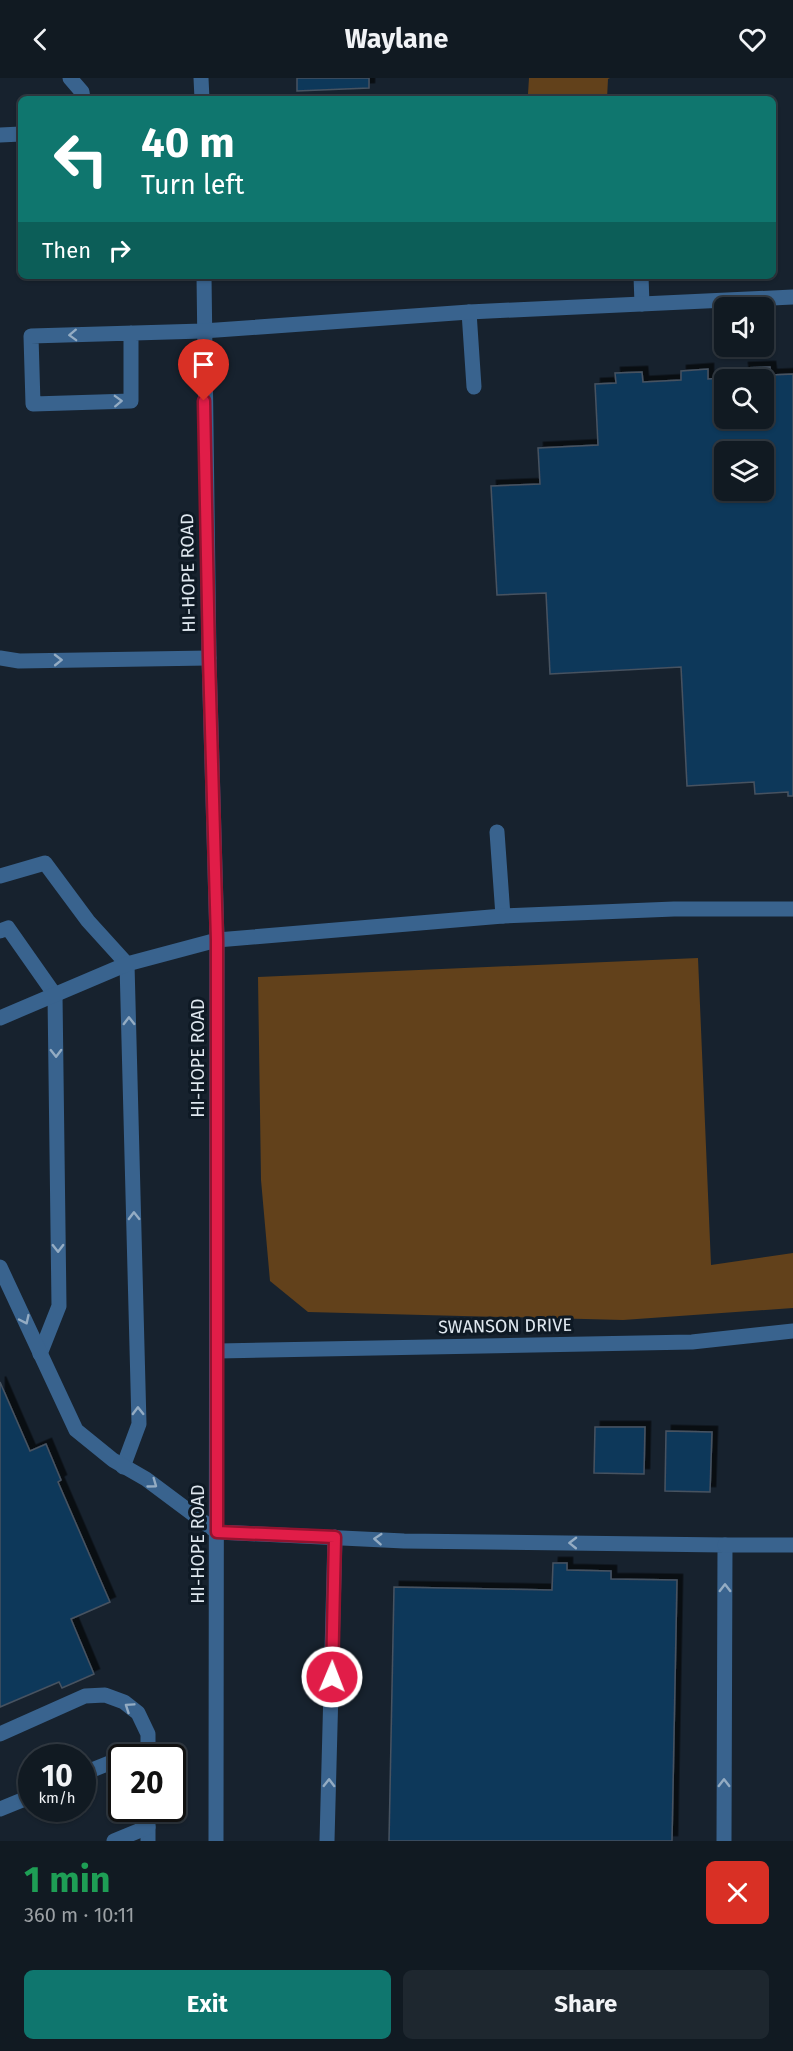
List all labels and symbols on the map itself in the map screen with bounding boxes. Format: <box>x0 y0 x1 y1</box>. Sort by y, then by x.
one-way arrow <box>68 329 77 341</box>
pin <box>178 339 229 401</box>
one-way arrow <box>114 395 123 408</box>
street label: HI-HOPE ROAD <box>176 513 200 633</box>
one-way arrow <box>54 654 63 666</box>
street label: HI-HOPE ROAD <box>187 998 209 1118</box>
one-way arrow <box>122 1016 135 1025</box>
one-way arrow <box>50 1049 62 1058</box>
one-way arrow <box>127 1211 140 1220</box>
one-way arrow <box>52 1244 65 1253</box>
one-way arrow <box>17 1313 29 1324</box>
street label: SWANSON DRIVE <box>438 1314 572 1338</box>
one-way arrow <box>132 1406 145 1415</box>
one-way arrow <box>146 1477 157 1488</box>
street label: HI-HOPE ROAD <box>187 1484 209 1604</box>
one-way arrow <box>374 1533 383 1546</box>
one-way arrow <box>569 1537 578 1549</box>
one-way arrow <box>719 1583 731 1592</box>
position arrow <box>300 1645 364 1709</box>
one-way arrow <box>124 1703 135 1714</box>
speed limit sign: 20 <box>108 1744 186 1822</box>
one-way arrow <box>323 1778 335 1787</box>
one-way arrow <box>718 1778 730 1787</box>

